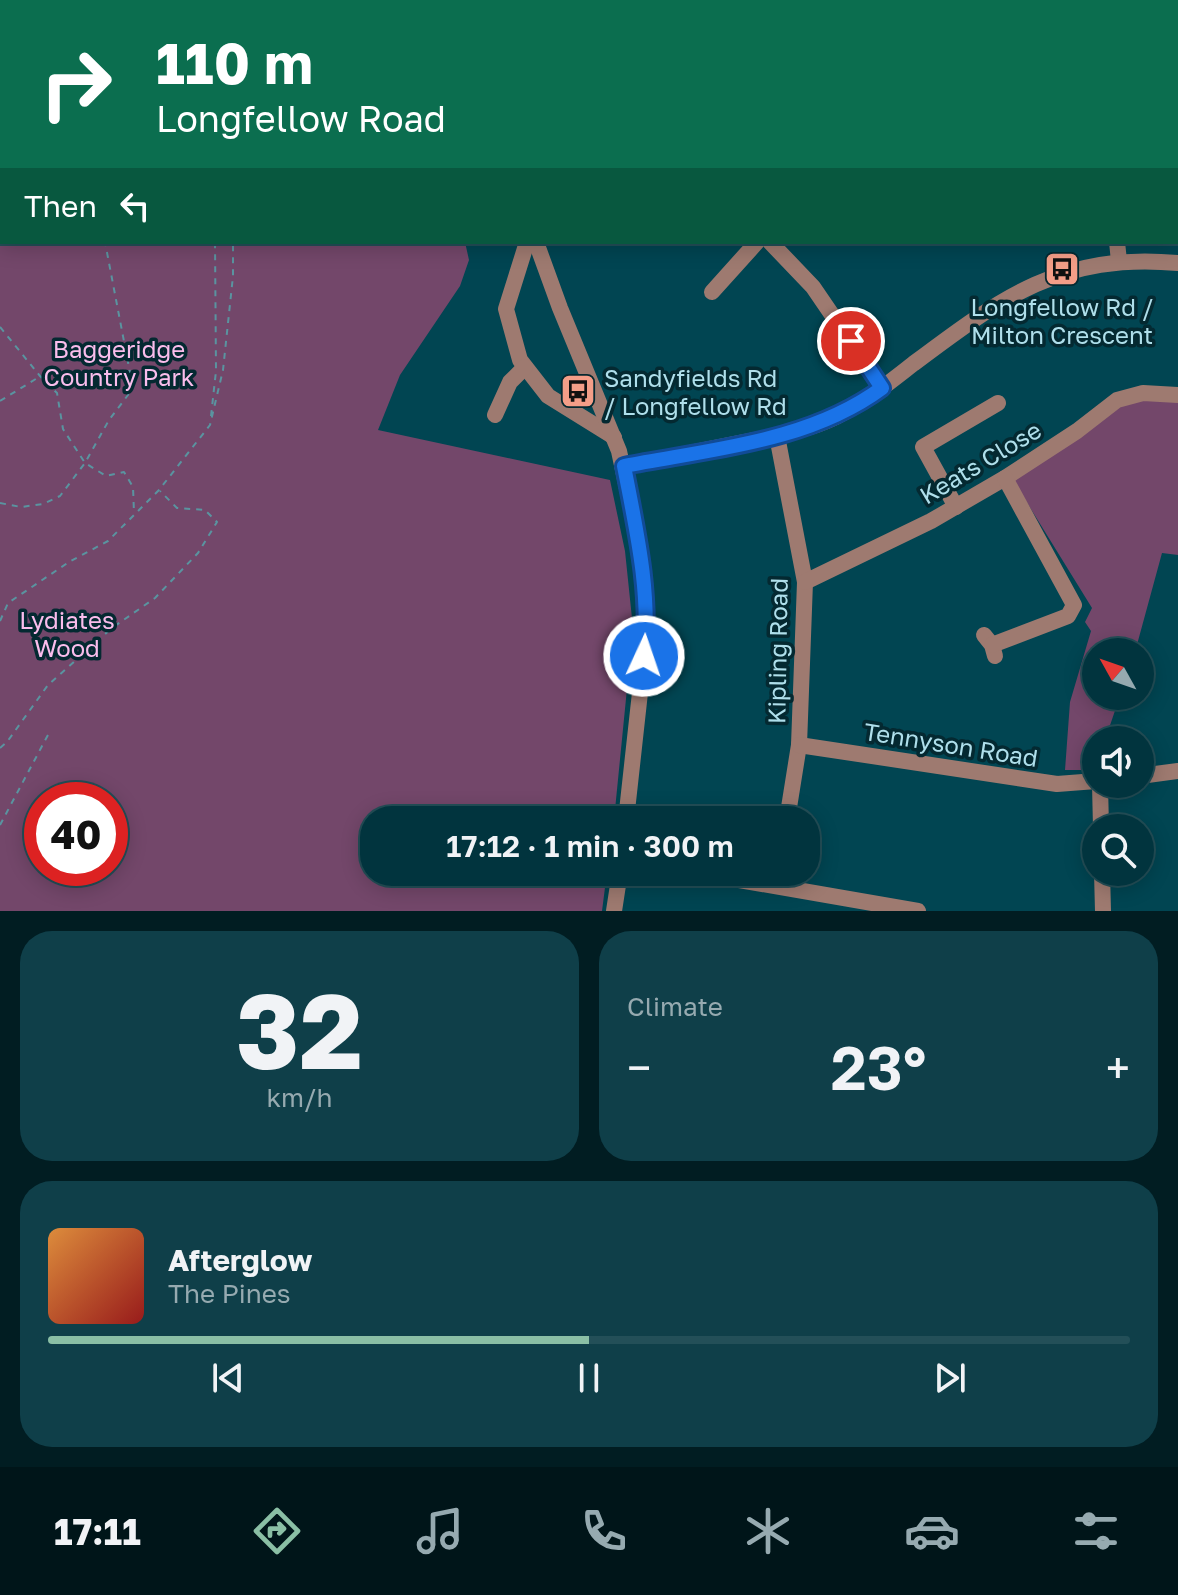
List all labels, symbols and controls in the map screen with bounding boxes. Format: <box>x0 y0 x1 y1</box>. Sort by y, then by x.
text: 110 m <box>156 29 313 96</box>
icon: right <box>24 32 128 136</box>
text: Longfellow Road <box>156 97 446 140</box>
icon: left <box>113 184 157 228</box>
text: Then <box>24 188 97 224</box>
bus stop icon: Longfellow Rd / Milton Crescent <box>1043 250 1081 288</box>
place label: Longfellow Rd / Milton Crescent <box>971 292 1153 349</box>
pin <box>817 307 885 375</box>
icon: arrive <box>829 319 873 363</box>
park label: Baggeridge Country Park <box>44 334 194 391</box>
place label: Sandyfields Rd / Longfellow Rd <box>604 363 787 420</box>
bus stop icon: Sandyfields Rd / Longfellow Rd <box>559 372 597 410</box>
street label: Keats Close <box>914 414 1046 510</box>
street label: Kipling Road <box>761 578 793 724</box>
park label: Lydiates Wood <box>19 605 115 662</box>
position arrow <box>602 614 686 698</box>
north arrow <box>1082 638 1154 710</box>
map controls <box>1082 638 1154 886</box>
street label: Tennyson Road <box>862 716 1040 772</box>
button: sound <box>1082 726 1154 798</box>
speed limit sign: 40 <box>24 782 128 886</box>
button: search <box>1082 814 1154 886</box>
text: 17:12 · 1 min · 300 m <box>446 828 734 864</box>
text: 32 <box>236 967 363 1092</box>
text: Climate <box>627 991 723 1022</box>
text: 23° <box>831 1031 926 1103</box>
text: − <box>627 1041 651 1094</box>
text: + <box>1106 1041 1130 1094</box>
text: km/h <box>266 1082 333 1113</box>
text: Afterglow <box>168 1242 312 1278</box>
text: The Pines <box>168 1278 291 1309</box>
icon: previous <box>206 1356 250 1400</box>
icon: pause <box>567 1356 611 1400</box>
icon: next <box>928 1356 972 1400</box>
icon: directions <box>249 1503 305 1559</box>
icon: music <box>412 1503 468 1559</box>
icon: phone <box>576 1503 632 1559</box>
icon: climate <box>740 1503 796 1559</box>
icon: car <box>904 1503 960 1559</box>
icon: filters <box>1068 1503 1124 1559</box>
text: 17:11 <box>54 1510 141 1553</box>

